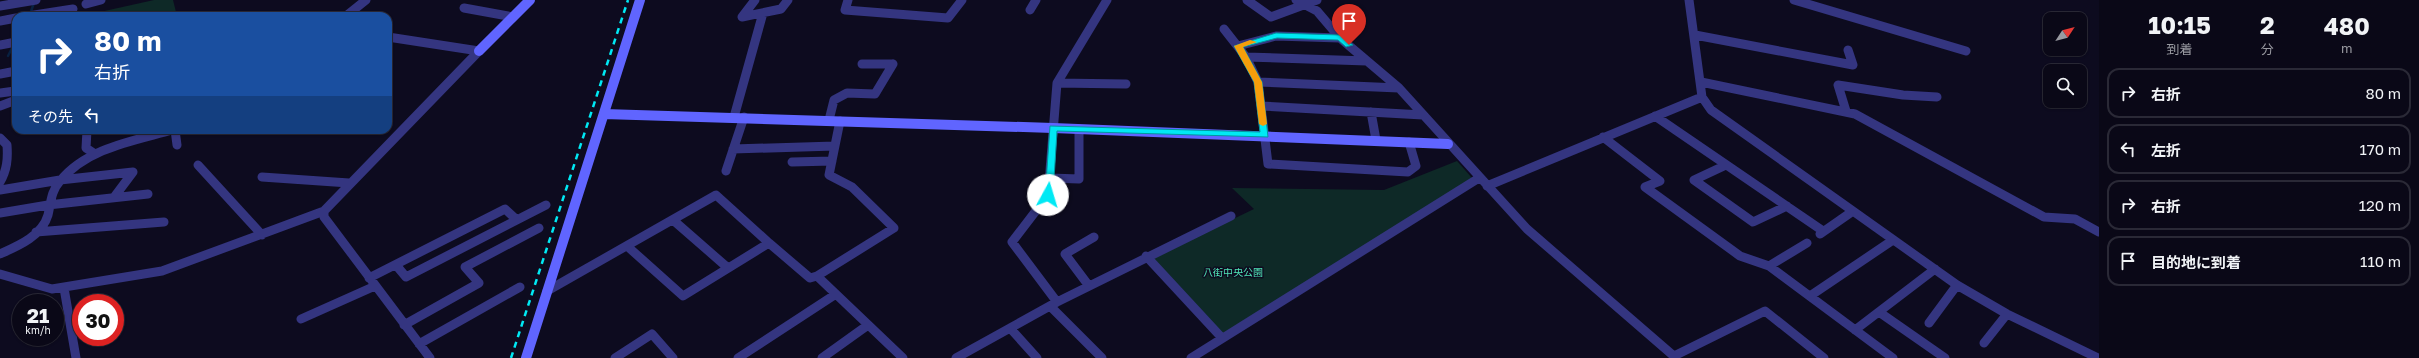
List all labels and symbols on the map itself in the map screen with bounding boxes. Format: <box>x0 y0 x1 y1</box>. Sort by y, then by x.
pin <box>1332 4 1366 45</box>
north arrow <box>2043 12 2087 56</box>
position arrow <box>1027 174 1069 216</box>
park label: 八街中央公園 <box>1203 266 1263 278</box>
speed limit sign: 30 <box>72 294 124 346</box>

